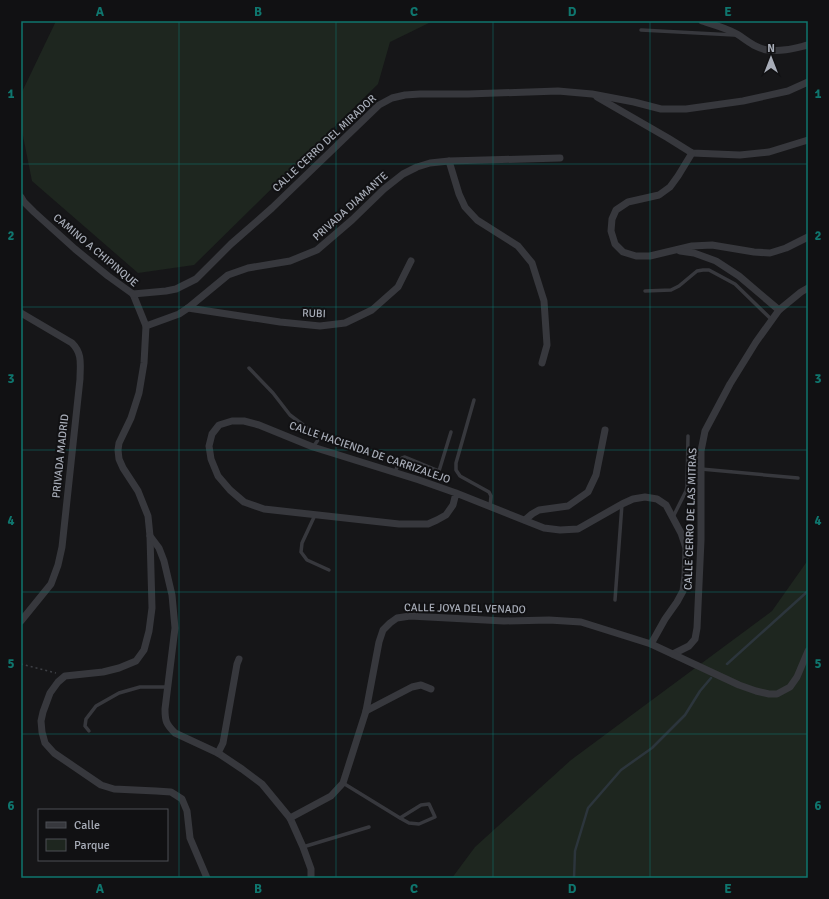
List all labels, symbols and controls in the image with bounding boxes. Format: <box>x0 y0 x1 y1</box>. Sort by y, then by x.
text: A <box>96 4 105 20</box>
text: B <box>254 4 262 20</box>
text: C <box>410 4 418 20</box>
text: D <box>568 4 577 20</box>
text: E <box>724 4 732 20</box>
north arrow <box>751 38 791 78</box>
text: N <box>767 42 775 55</box>
text: 1 <box>7 86 15 102</box>
text: 1 <box>814 86 822 102</box>
street label: CALLE CERRO DEL MIRADOR <box>270 92 379 195</box>
street label: PRIVADA DIAMANTE <box>310 169 391 243</box>
street label: CAMINO A CHIPINQUE <box>51 211 141 290</box>
text: 2 <box>7 228 15 244</box>
text: 2 <box>814 228 822 244</box>
street label: RUBI <box>302 307 326 320</box>
text: 3 <box>7 371 15 387</box>
text: 3 <box>814 371 822 387</box>
street label: PRIVADA MADRID <box>50 413 71 499</box>
street label: CALLE HACIENDA DE CARRIZALEJO <box>288 419 452 486</box>
street label: CALLE CERRO DE LAS MITRAS <box>682 448 699 590</box>
text: 4 <box>7 513 15 529</box>
text: 4 <box>814 513 822 529</box>
street label: CALLE JOYA DEL VENADO <box>404 601 526 616</box>
text: 5 <box>7 656 15 672</box>
text: 5 <box>814 656 822 672</box>
text: 6 <box>7 798 15 814</box>
text: 6 <box>814 798 822 814</box>
legend <box>38 809 168 861</box>
text: Calle <box>74 818 100 833</box>
text: Parque <box>74 838 110 853</box>
text: A <box>96 881 105 897</box>
text: B <box>254 881 262 897</box>
text: C <box>410 881 418 897</box>
text: D <box>568 881 577 897</box>
text: E <box>724 881 732 897</box>

